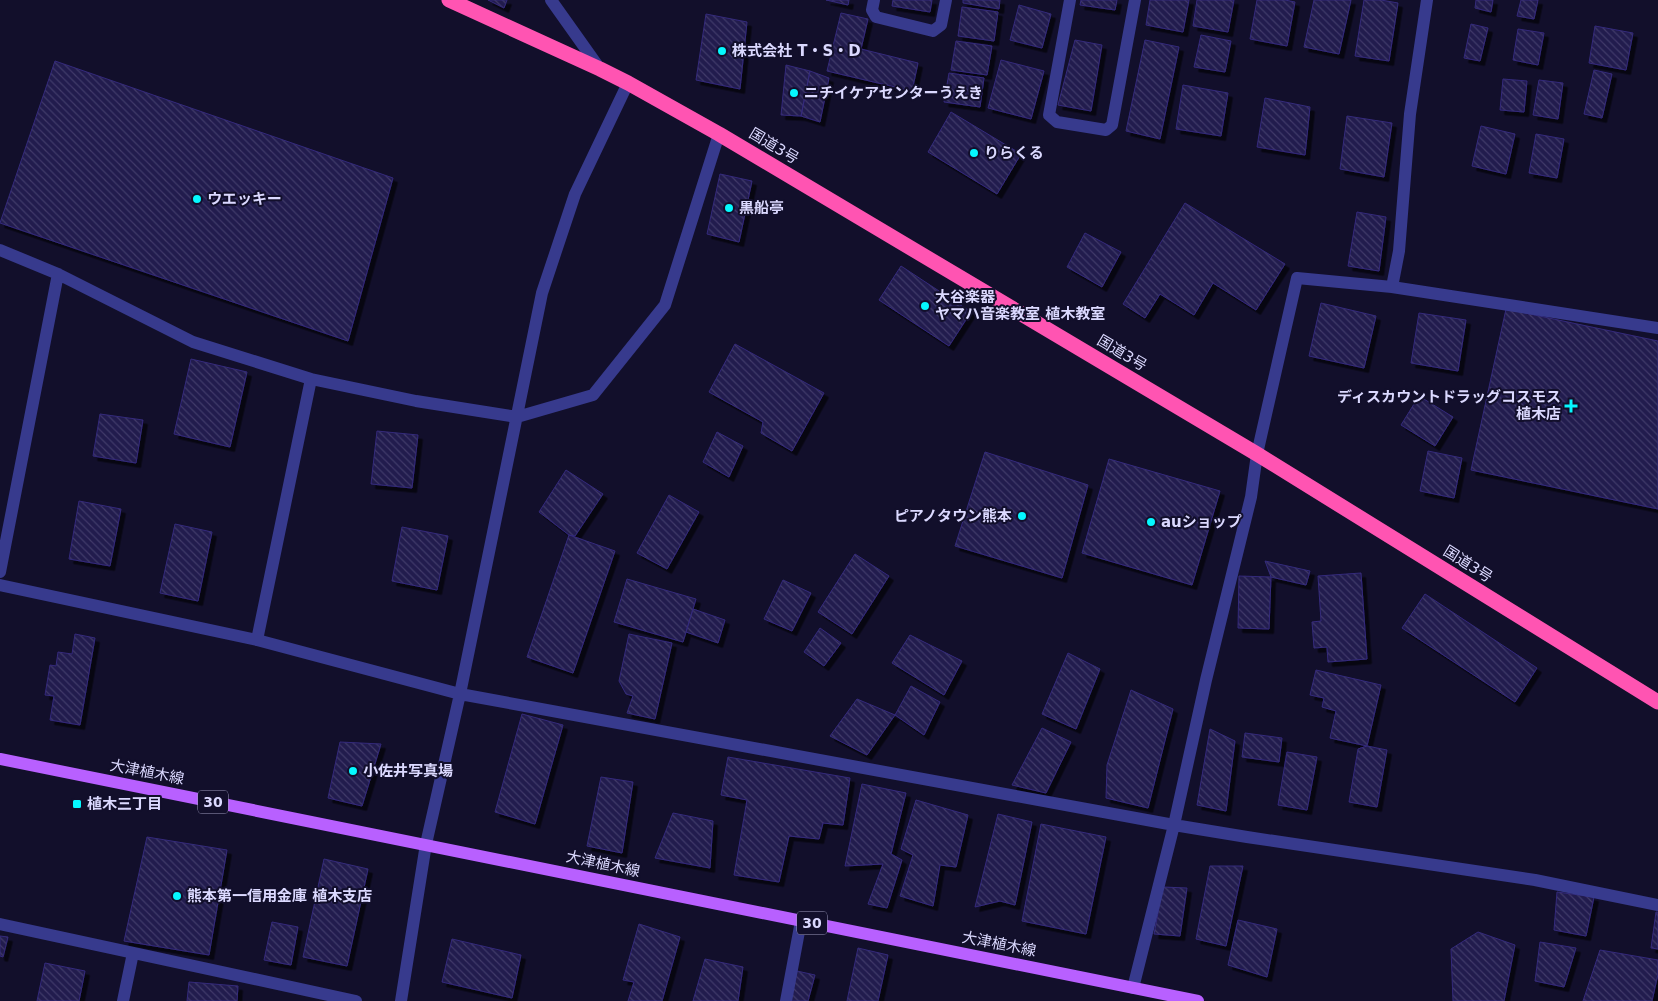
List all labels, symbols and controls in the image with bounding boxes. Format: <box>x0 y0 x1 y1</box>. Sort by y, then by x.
place label: 株式会社 T・S・D <box>732 42 861 60</box>
marker: 株式会社 T・S・D <box>716 45 728 57</box>
place label: ニチイケアセンターうえき <box>804 84 983 102</box>
marker: ニチイケアセンターうえき <box>788 87 800 99</box>
street label: 国道3号 <box>746 124 802 168</box>
place label: りらくる <box>984 144 1044 162</box>
marker: りらくる <box>968 147 980 159</box>
place label: ウエッキー <box>207 190 282 208</box>
marker: ウエッキー <box>191 193 203 205</box>
place label: 黒船亭 <box>739 199 784 217</box>
marker: 黒船亭 <box>723 202 735 214</box>
place label: 大谷楽器 ヤマハ音楽教室 植木教室 <box>935 288 1105 323</box>
marker: 大谷楽器 ヤマハ音楽教室 植木教室 <box>919 300 931 312</box>
street label: 国道3号 <box>1094 331 1150 375</box>
place label: ディスカウントドラッグコスモス 植木店 <box>1337 388 1561 423</box>
marker: ディスカウントドラッグコスモス 植木店 <box>1565 400 1577 412</box>
place label: ピアノタウン熊本 <box>894 507 1012 525</box>
marker: ピアノタウン熊本 <box>1016 510 1028 522</box>
place label: auショップ <box>1161 513 1242 531</box>
marker: auショップ <box>1145 516 1157 528</box>
street label: 国道3号 <box>1440 542 1496 586</box>
street label: 大津植木線 <box>108 756 186 788</box>
place label: 小佐井写真場 <box>363 762 453 780</box>
marker: 小佐井写真場 <box>347 765 359 777</box>
road number: 30 <box>198 790 228 814</box>
place label: 植木三丁目 <box>87 795 162 813</box>
marker: 植木三丁目 <box>71 798 83 810</box>
street label: 大津植木線 <box>564 847 642 881</box>
place label: 熊本第一信用金庫 植木支店 <box>187 887 372 905</box>
marker: 熊本第一信用金庫 植木支店 <box>171 890 183 902</box>
road number: 30 <box>797 911 827 934</box>
street label: 大津植木線 <box>960 928 1038 960</box>

